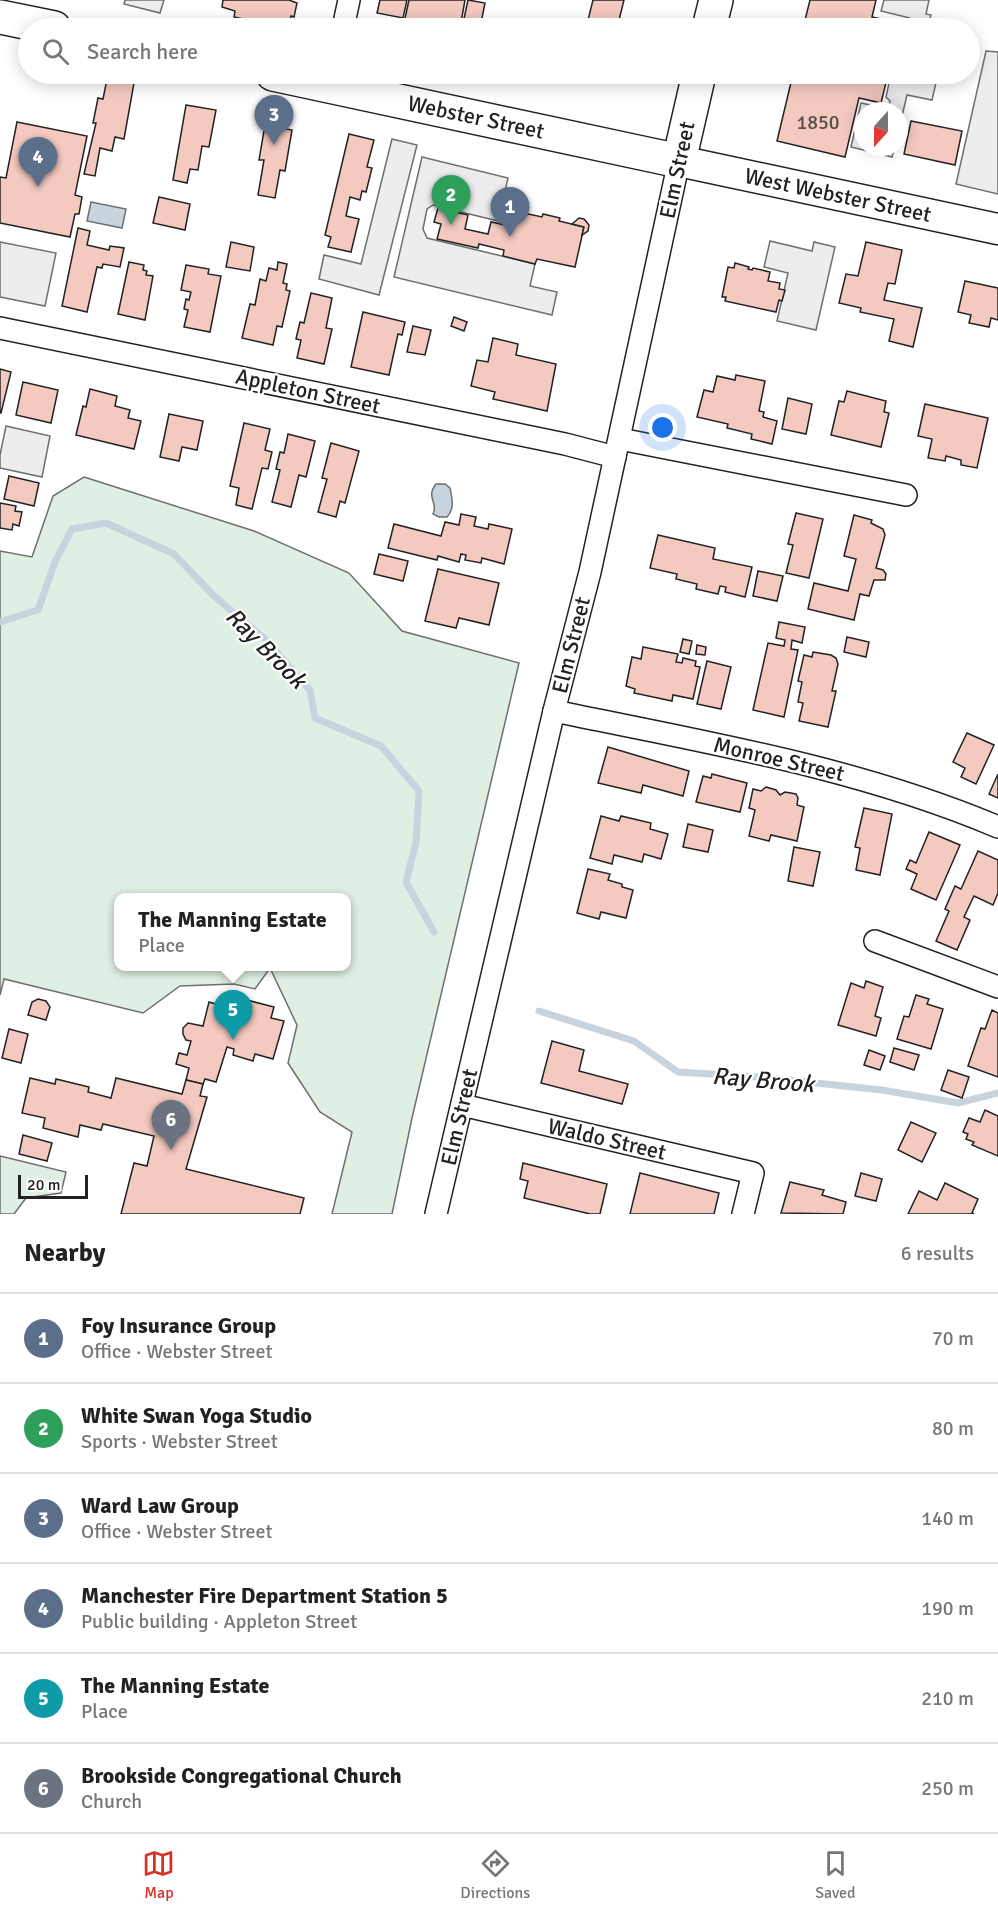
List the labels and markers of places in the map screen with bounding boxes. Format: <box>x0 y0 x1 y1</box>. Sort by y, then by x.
pin: 3 <box>254 96 294 145</box>
pin: 4 <box>18 138 57 187</box>
pin: 2 <box>432 176 470 225</box>
pin: 1 <box>490 188 530 237</box>
pin: 5 <box>214 990 252 1040</box>
pin: 6 <box>152 1100 190 1150</box>

